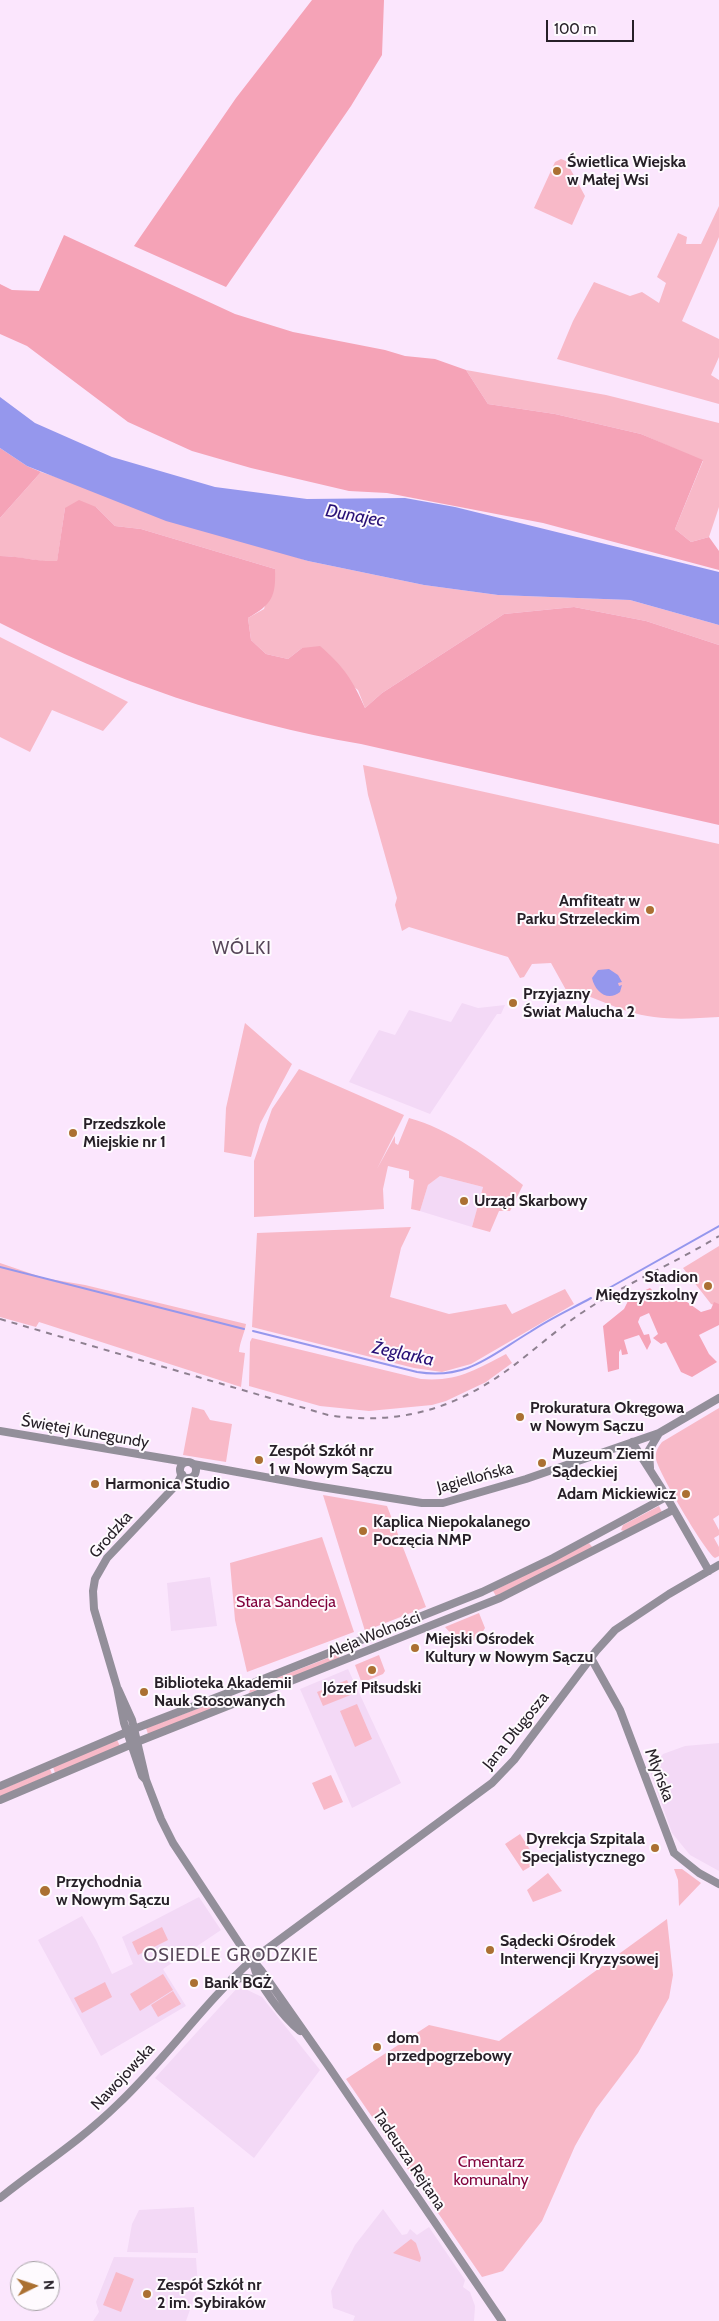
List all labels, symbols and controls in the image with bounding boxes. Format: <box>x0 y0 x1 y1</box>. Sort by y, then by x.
scale bar <box>549 10 636 42</box>
text: 100 m <box>554 20 596 38</box>
place label: Świetlica Wiejska w Małej Wsi <box>567 152 686 190</box>
marker: Świetlica Wiejska w Małej Wsi <box>551 165 563 177</box>
water label: Dunajec <box>324 500 386 532</box>
place label: Amfiteatr w Parku Strzeleckim <box>517 891 640 929</box>
marker: Amfiteatr w Parku Strzeleckim <box>644 904 656 916</box>
district label: WÓLKI <box>212 938 272 960</box>
place label: Przyjazny Świat Malucha 2 <box>523 984 635 1022</box>
marker: Przyjazny Świat Malucha 2 <box>507 997 519 1009</box>
place label: Przedszkole Miejskie nr 1 <box>83 1114 166 1152</box>
marker: Przedszkole Miejskie nr 1 <box>67 1127 79 1139</box>
place label: Urząd Skarbowy <box>474 1191 587 1211</box>
marker: Urząd Skarbowy <box>458 1195 470 1207</box>
place label: Stadion Międzyszkolny <box>595 1267 698 1305</box>
marker: Stadion Międzyszkolny <box>702 1280 714 1292</box>
water label: Żeglarka <box>370 1337 436 1371</box>
place label: Prokuratura Okręgowa w Nowym Sączu <box>530 1398 684 1436</box>
street label: Świętej Kunegundy <box>20 1411 150 1453</box>
marker: Prokuratura Okręgowa w Nowym Sączu <box>514 1411 526 1423</box>
place label: Zespół Szkół nr 1 w Nowym Sączu <box>269 1441 392 1479</box>
place label: Muzeum Ziemi Sądeckiej <box>552 1444 654 1482</box>
marker: Zespół Szkół nr 1 w Nowym Sączu <box>253 1454 265 1466</box>
marker: Muzeum Ziemi Sądeckiej <box>536 1457 548 1469</box>
street label: Jagiellońska <box>435 1459 515 1497</box>
place label: Harmonica Studio <box>105 1474 230 1494</box>
marker: Harmonica Studio <box>89 1478 101 1490</box>
place label: Adam Mickiewicz <box>557 1484 676 1504</box>
marker: Adam Mickiewicz <box>680 1488 692 1500</box>
street label: Grodzka <box>86 1508 136 1562</box>
place label: Kaplica Niepokalanego Poczęcia NMP <box>373 1512 530 1550</box>
marker: Kaplica Niepokalanego Poczęcia NMP <box>357 1525 369 1537</box>
park label: Stara Sandecja <box>236 1592 336 1612</box>
street label: Aleja Wolności <box>325 1608 423 1662</box>
place label: Miejski Ośrodek Kultury w Nowym Sączu <box>425 1629 593 1667</box>
marker: Miejski Ośrodek Kultury w Nowym Sączu <box>409 1642 421 1654</box>
marker: Józef Piłsudski <box>366 1664 378 1676</box>
place label: Biblioteka Akademii Nauk Stosowanych <box>154 1673 292 1711</box>
place label: Józef Piłsudski <box>323 1678 421 1698</box>
marker: Biblioteka Akademii Nauk Stosowanych <box>138 1686 150 1698</box>
street label: Jana Długosza <box>479 1688 553 1774</box>
street label: Młyńska <box>640 1746 678 1804</box>
place label: Dyrekcja Szpitala Specjalistycznego <box>522 1829 645 1867</box>
marker: Dyrekcja Szpitala Specjalistycznego <box>649 1842 661 1854</box>
place label: Przychodnia w Nowym Sączu <box>56 1872 170 1910</box>
marker: Przychodnia w Nowym Sączu <box>38 1884 52 1898</box>
place label: Sądecki Ośrodek Interwencji Kryzysowej <box>500 1931 659 1969</box>
marker: Sądecki Ośrodek Interwencji Kryzysowej <box>484 1944 496 1956</box>
district label: OSIEDLE GRODZKIE <box>141 1945 321 1967</box>
place label: Bank BGŻ <box>204 1973 272 1993</box>
marker: Bank BGŻ <box>188 1977 200 1989</box>
place label: dom przedpogrzebowy <box>387 2028 512 2066</box>
street label: Nawojowska <box>87 2040 159 2114</box>
marker: dom przedpogrzebowy <box>371 2041 383 2053</box>
street label: Tadeusza Rejtana <box>368 2106 450 2214</box>
park label: Cmentarz komunalny <box>453 2152 529 2190</box>
north arrow <box>10 2261 60 2311</box>
place label: Zespół Szkół nr 2 im. Sybiraków <box>157 2275 266 2313</box>
text: N <box>40 2279 58 2291</box>
marker: Zespół Szkół nr 2 im. Sybiraków <box>141 2288 153 2300</box>

